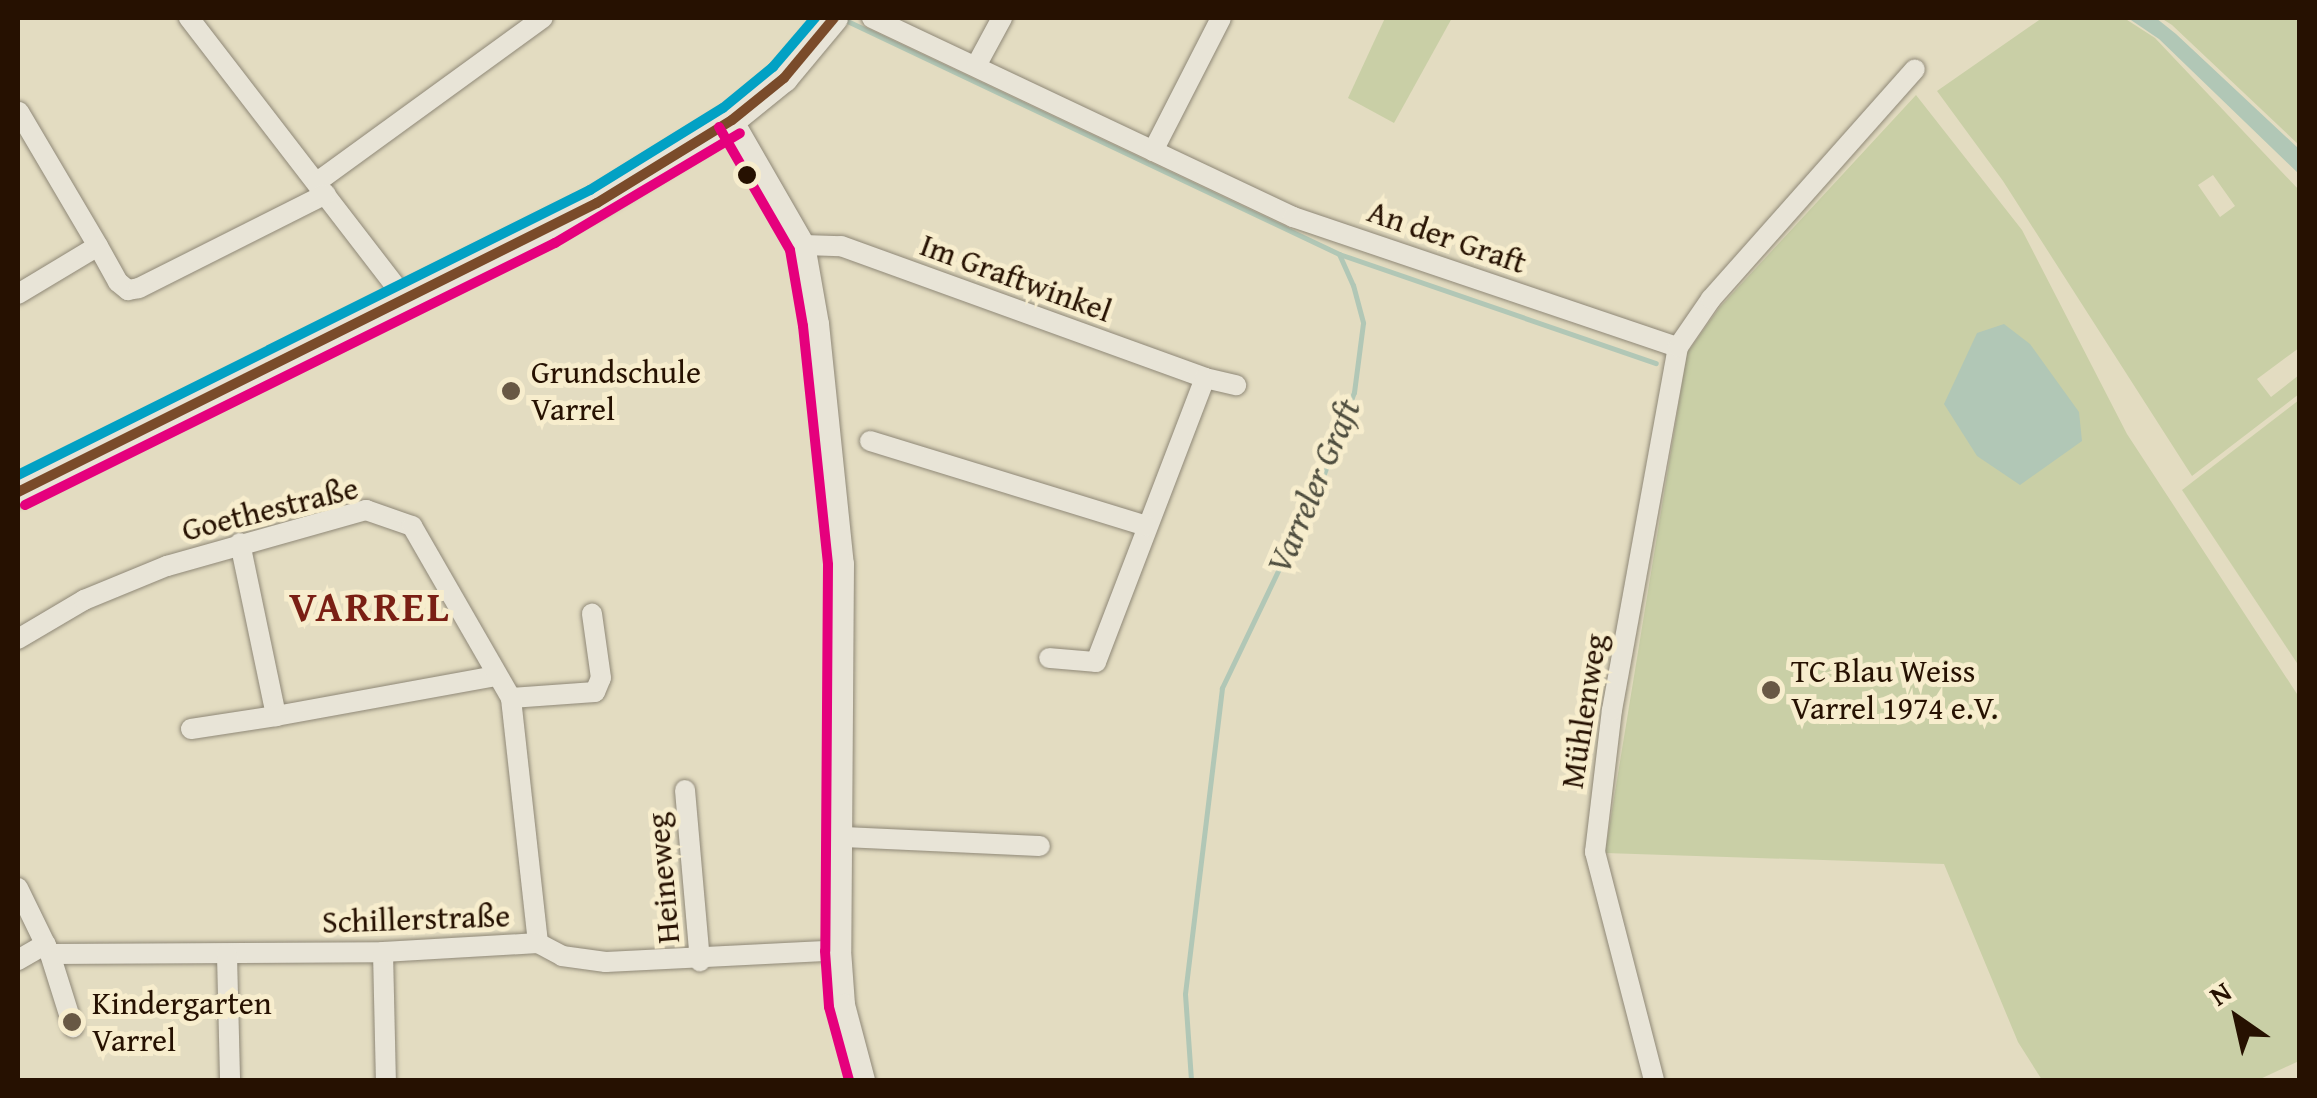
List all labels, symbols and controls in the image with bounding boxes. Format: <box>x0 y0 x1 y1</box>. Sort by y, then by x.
unlabelled marker <box>737 165 757 185</box>
street label: An der Graft <box>1363 192 1531 282</box>
street label: Im Graftwinkel <box>915 226 1117 330</box>
place label: Grundschule Varrel <box>531 354 701 429</box>
marker: Grundschule Varrel <box>500 380 522 402</box>
water label: Varreler Graft <box>1257 392 1369 580</box>
street label: Goethestraße <box>178 469 362 549</box>
district label: VARREL <box>289 581 451 631</box>
street label: Mühlenweg <box>1553 631 1615 791</box>
place label: TC Blau Weiss Varrel 1974 e.V. <box>1791 653 1998 728</box>
marker: TC Blau Weiss Varrel 1974 e.V. <box>1760 679 1782 701</box>
street label: Heineweg <box>638 811 688 945</box>
street label: Schillerstraße <box>321 897 511 941</box>
north arrow <box>2187 968 2287 1068</box>
text: N <box>2201 970 2239 1015</box>
place label: Kindergarten Varrel <box>92 985 272 1060</box>
marker: Kindergarten Varrel <box>61 1011 83 1033</box>

